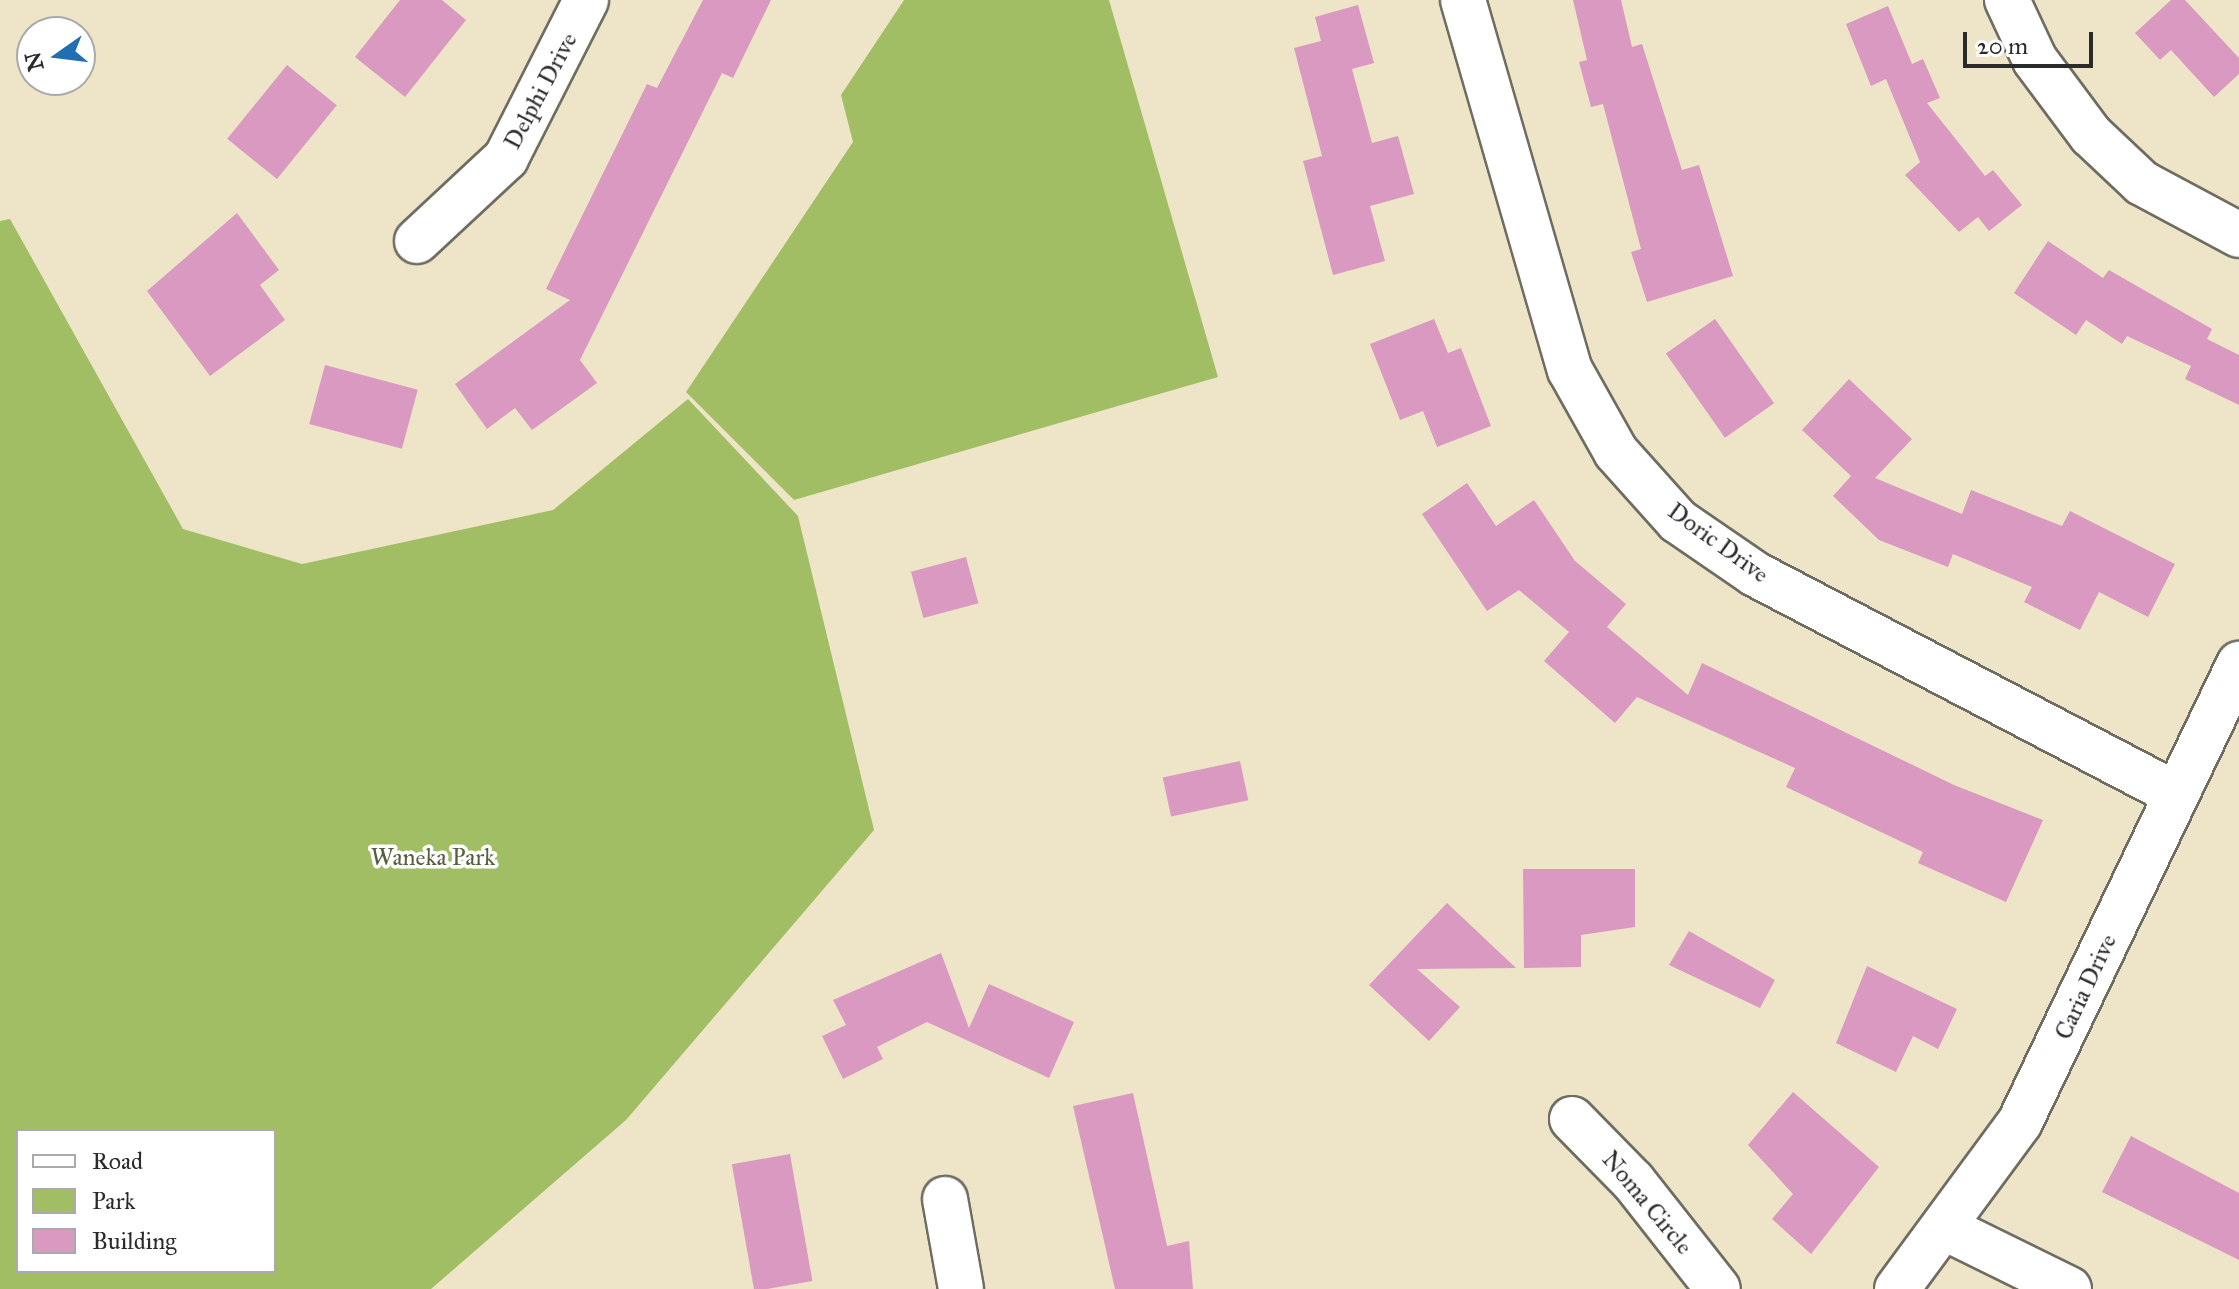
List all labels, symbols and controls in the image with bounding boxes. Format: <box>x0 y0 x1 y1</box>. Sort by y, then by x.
north arrow <box>16 16 96 96</box>
scale bar <box>1967 16 2097 66</box>
street label: Delphi Drive <box>498 28 584 154</box>
text: 20 m <box>1977 31 2028 61</box>
text: N <box>19 49 50 74</box>
street label: Doric Drive <box>1662 497 1774 589</box>
park label: Waneka Park <box>371 844 495 872</box>
street label: Caria Drive <box>2049 930 2123 1044</box>
legend <box>16 1129 276 1273</box>
street label: Noma Circle <box>1595 1145 1699 1261</box>
text: Road <box>92 1146 143 1176</box>
text: Park <box>92 1186 135 1216</box>
text: Building <box>92 1226 177 1256</box>

